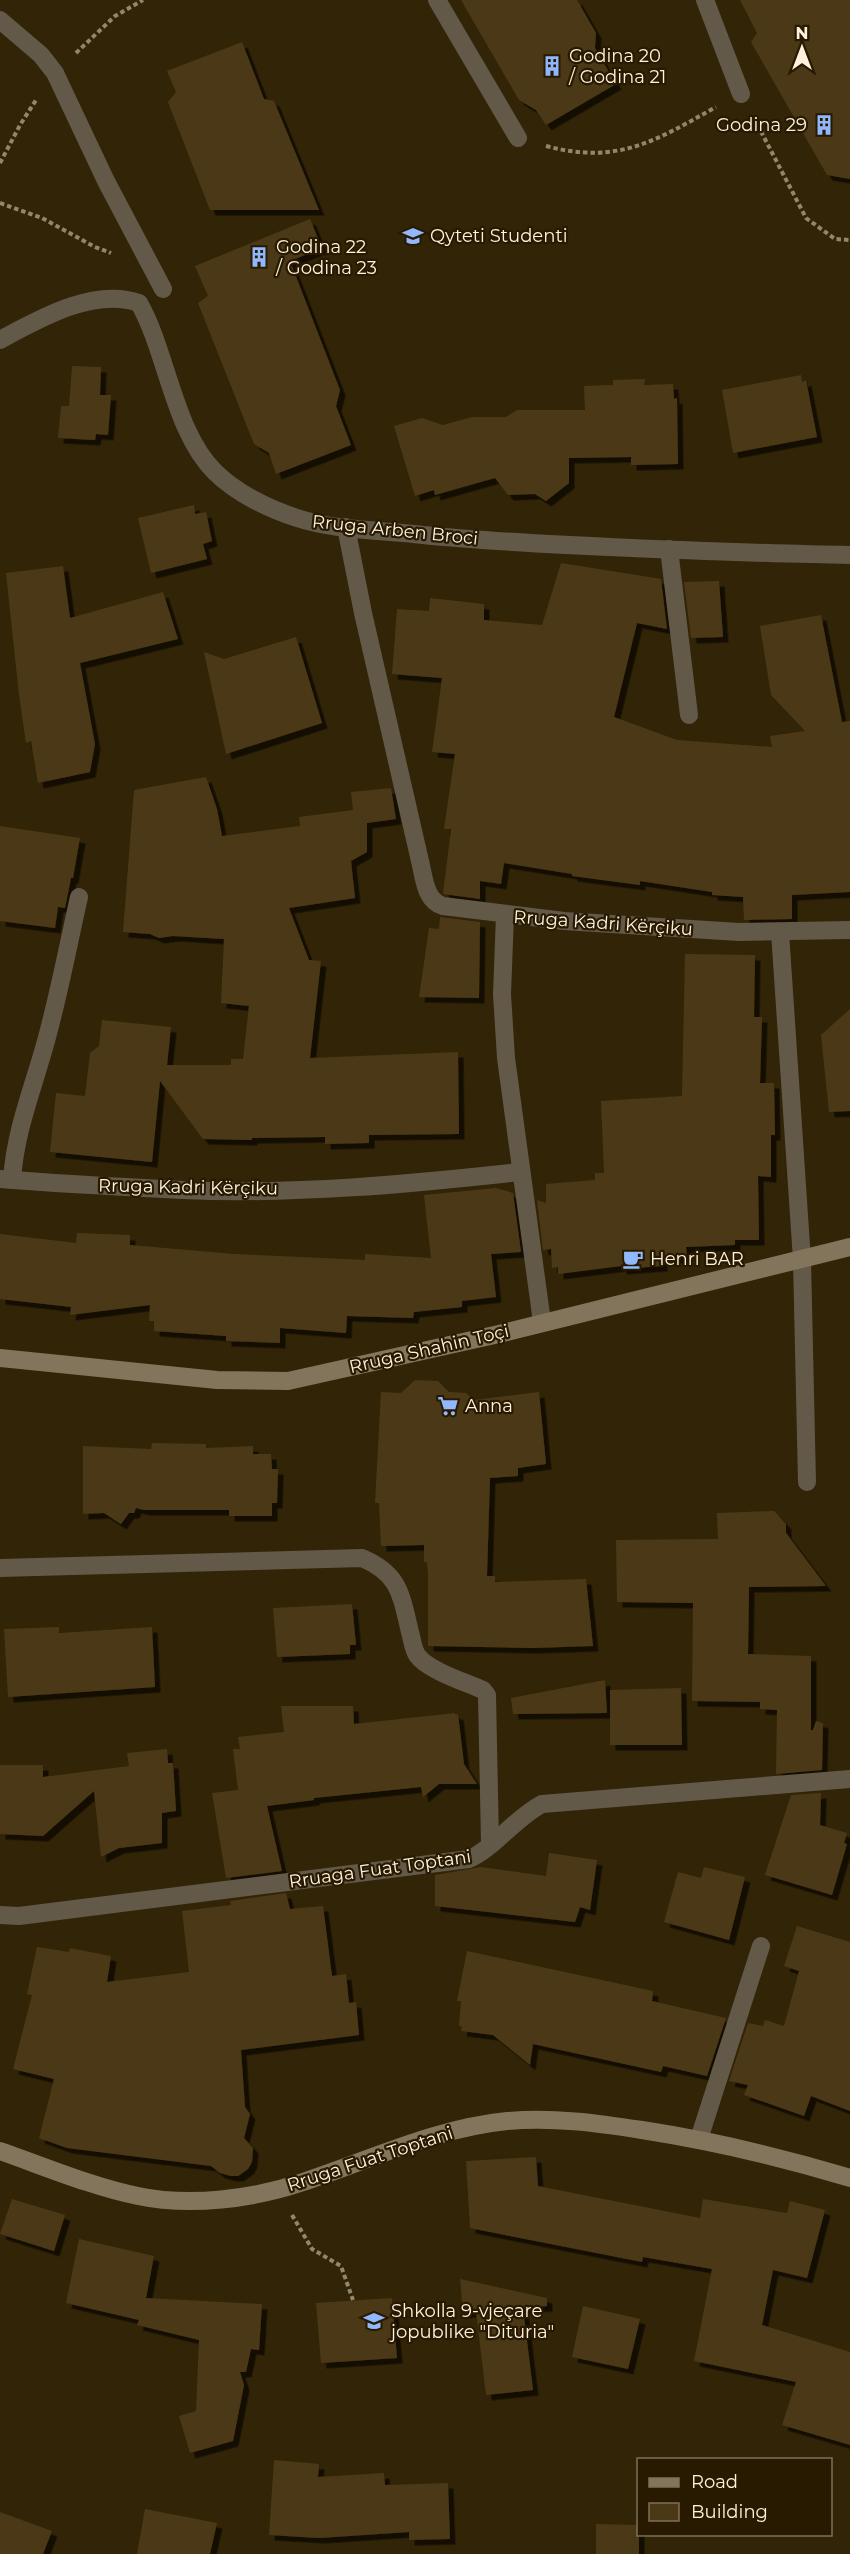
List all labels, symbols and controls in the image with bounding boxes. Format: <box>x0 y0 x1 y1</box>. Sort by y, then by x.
north arrow <box>772 18 832 78</box>
text: N <box>796 24 808 43</box>
place label: Godina 20 / Godina 21 <box>568 45 666 88</box>
building icon: Godina 20 / Godina 21 <box>540 54 564 78</box>
building icon: Godina 29 <box>812 113 836 137</box>
place label: Godina 29 <box>716 114 807 136</box>
school or university icon: Qyteti Studenti <box>401 224 425 248</box>
place label: Qyteti Studenti <box>430 225 568 247</box>
place label: Godina 22 / Godina 23 <box>275 236 377 279</box>
building icon: Godina 22 / Godina 23 <box>247 245 271 269</box>
street label: Rruga Arben Broci <box>311 510 479 550</box>
street label: Rruga Kadri Kërçiku <box>513 906 693 940</box>
street label: Rruga Kadri Kërçiku <box>98 1174 278 1200</box>
cafe icon: Henri BAR <box>621 1247 645 1271</box>
place label: Henri BAR <box>650 1248 744 1270</box>
street label: Rruga Shahin Toçi <box>347 1320 511 1378</box>
supermarket icon: Anna <box>436 1394 460 1418</box>
place label: Anna <box>465 1395 513 1417</box>
street label: Rruaga Fuat Toptani <box>287 1845 473 1893</box>
street label: Rruga Fuat Toptani <box>284 2122 456 2196</box>
place label: Shkolla 9-vjeçare jopublike "Dituria" <box>389 2300 554 2343</box>
school or university icon: Shkolla 9-vjeçare jopublike "Dituria" <box>362 2309 386 2333</box>
legend <box>637 2458 832 2536</box>
text: Road <box>691 2471 738 2493</box>
text: Building <box>691 2501 768 2523</box>

